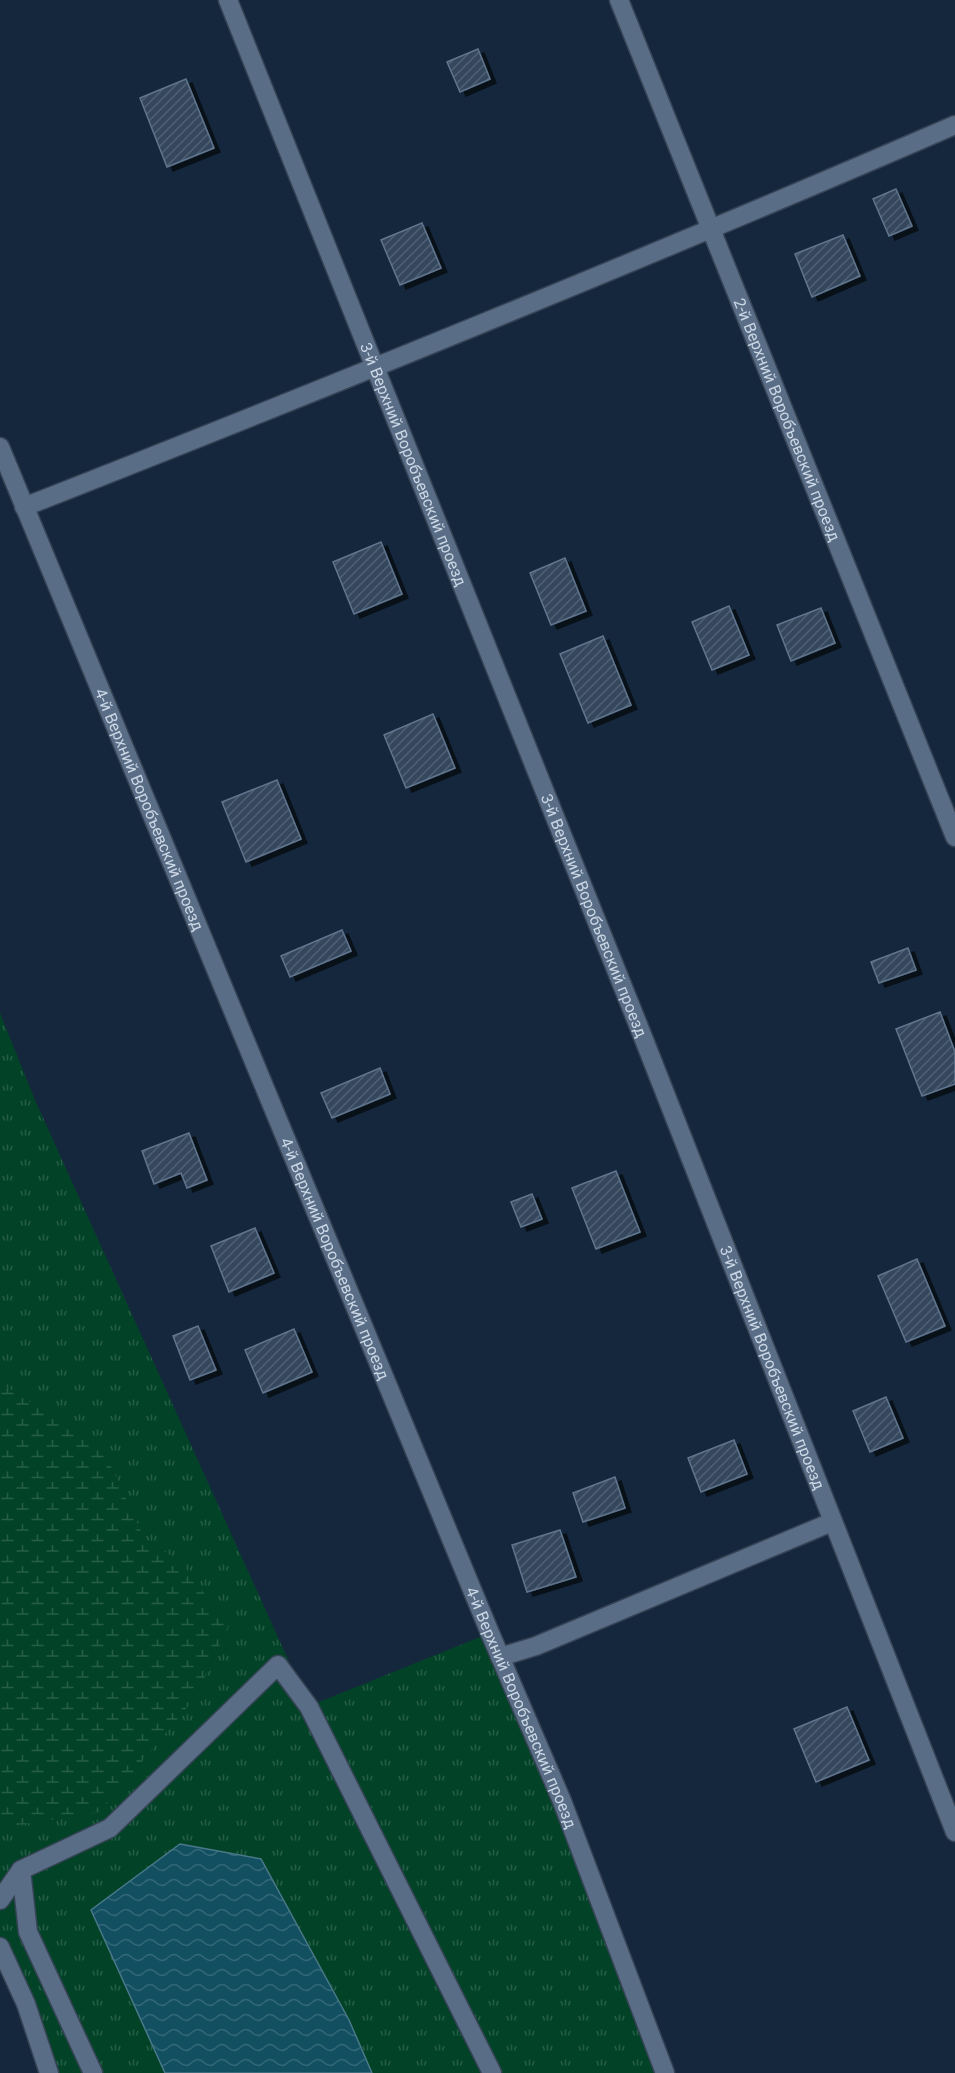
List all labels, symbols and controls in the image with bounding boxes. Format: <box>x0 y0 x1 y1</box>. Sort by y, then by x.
street label: 2-й Верхний Воробъевский проезд <box>730 295 845 544</box>
street label: 3-й Верхний Воробъевский проезд <box>357 340 471 589</box>
street label: 4-й Верхний Воробъевский проезд <box>91 685 208 934</box>
street label: 3-й Верхний Воробъевский проезд <box>537 791 652 1040</box>
street label: 4-й Верхний Воробъевский проезд <box>277 1135 394 1383</box>
street label: 3-й Верхний Воробъевский проезд <box>716 1243 829 1492</box>
street label: 4-й Верхний Воробъевский проезд <box>462 1584 581 1831</box>

